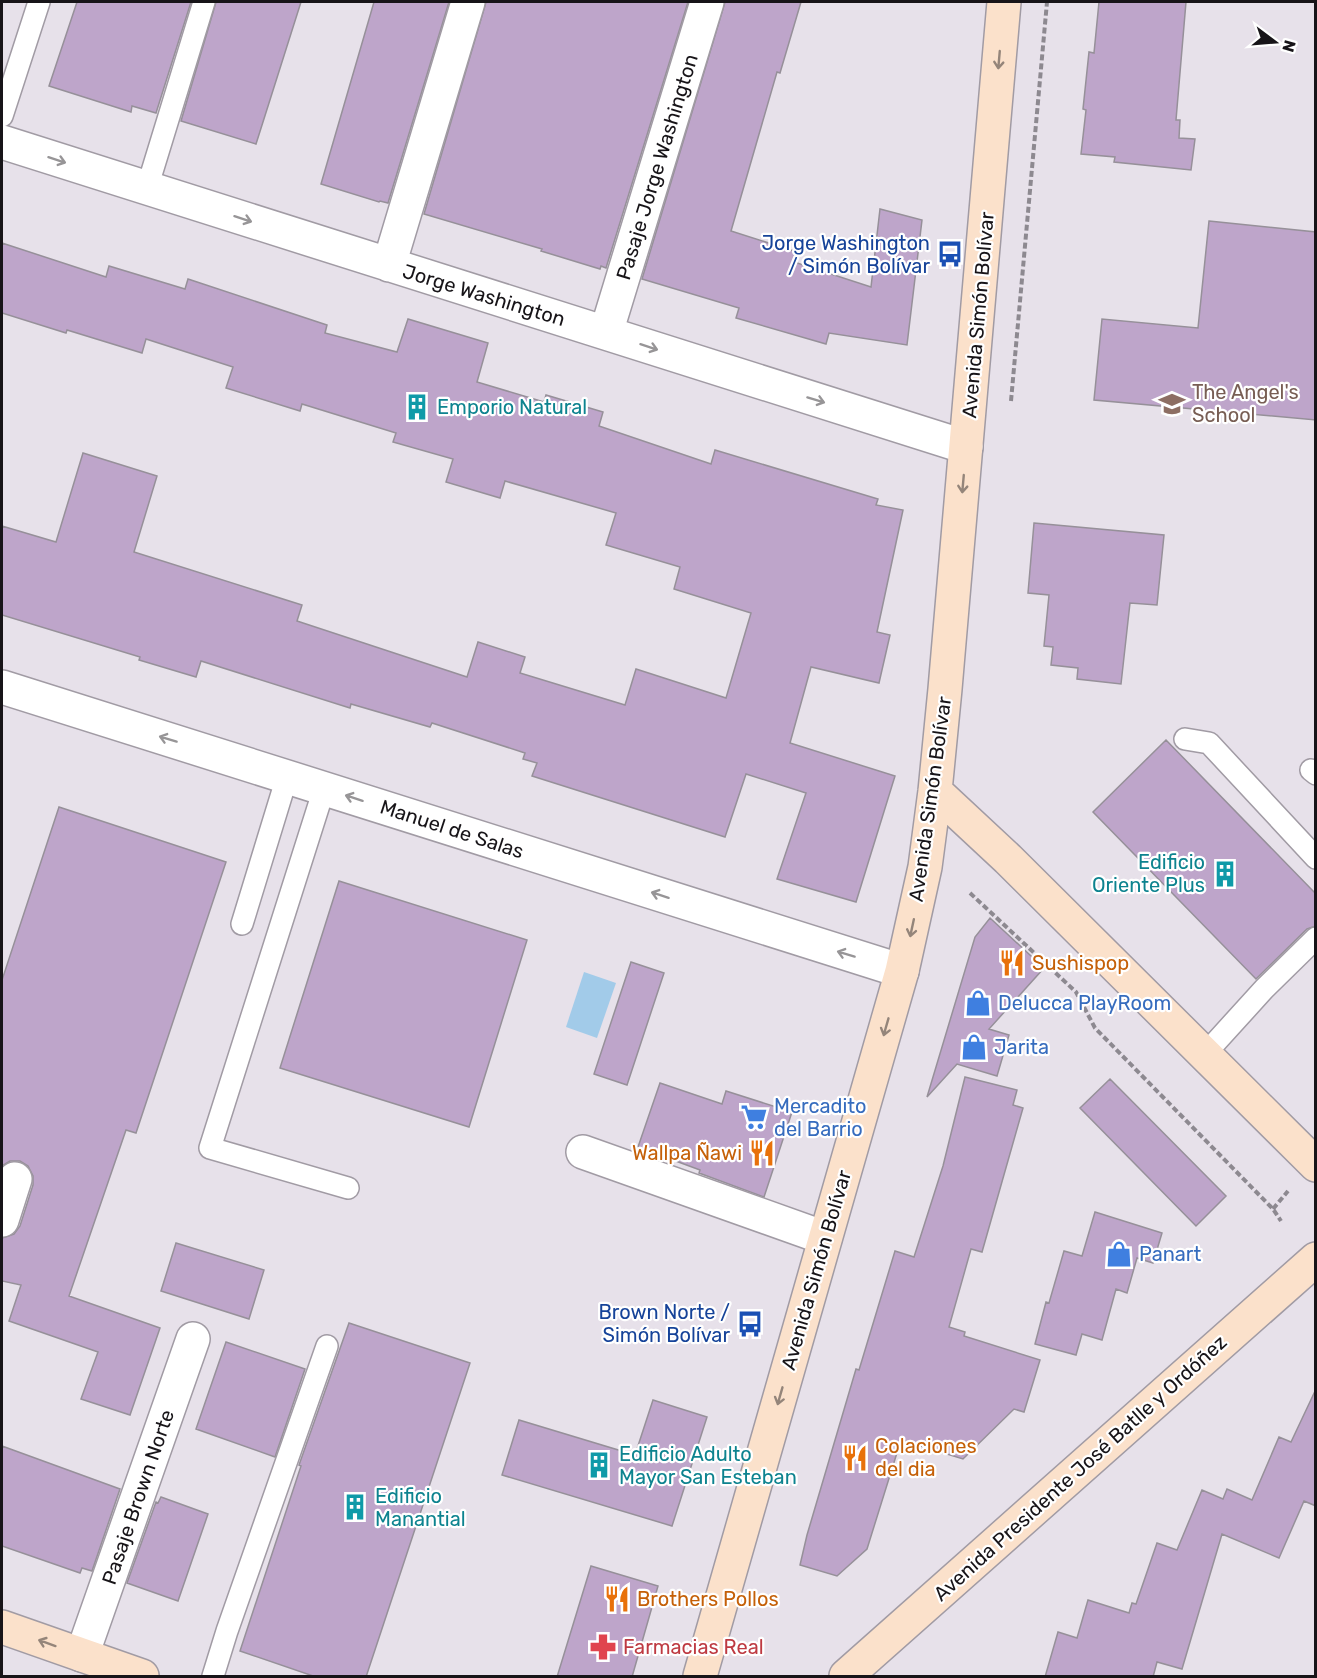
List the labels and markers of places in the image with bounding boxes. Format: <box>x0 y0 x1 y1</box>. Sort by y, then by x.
place label: Jorge Washington / Simón Bolívar <box>761 231 930 278</box>
bus stop icon: Jorge Washington / Simón Bolívar <box>935 239 965 269</box>
place label: The Angel's School <box>1192 380 1299 427</box>
school or university icon: The Angel's School <box>1157 389 1187 419</box>
building icon: Emporio Natural <box>402 392 432 422</box>
place label: Emporio Natural <box>437 395 587 419</box>
place label: Edificio Oriente Plus <box>1092 850 1205 897</box>
building icon: Edificio Oriente Plus <box>1210 859 1240 889</box>
restaurant icon: Sushispop <box>997 948 1027 978</box>
place label: Sushispop <box>1032 951 1129 975</box>
shop icon: Delucca PlayRoom <box>963 988 993 1018</box>
place label: Delucca PlayRoom <box>998 991 1171 1015</box>
shop icon: Jarita <box>959 1032 989 1062</box>
place label: Jarita <box>994 1035 1049 1059</box>
place label: Mercadito del Barrio <box>774 1094 867 1141</box>
supermarket icon: Mercadito del Barrio <box>739 1102 769 1132</box>
restaurant icon: Wallpa Ñawi <box>747 1138 777 1168</box>
place label: Wallpa Ñawi <box>632 1141 742 1165</box>
shop icon: Panart <box>1104 1239 1134 1269</box>
place label: Panart <box>1139 1242 1201 1266</box>
place label: Brown Norte / Simón Bolívar <box>598 1300 730 1347</box>
bus stop icon: Brown Norte / Simón Bolívar <box>735 1309 765 1339</box>
place label: Colaciones del dia <box>875 1434 977 1481</box>
place label: Edificio Adulto Mayor San Esteban <box>619 1442 797 1489</box>
restaurant icon: Colaciones del dia <box>840 1443 870 1473</box>
building icon: Edificio Adulto Mayor San Esteban <box>584 1450 614 1480</box>
place label: Edificio Manantial <box>375 1484 466 1531</box>
building icon: Edificio Manantial <box>340 1492 370 1522</box>
restaurant icon: Brothers Pollos <box>602 1584 632 1614</box>
place label: Brothers Pollos <box>637 1587 779 1611</box>
pharmacy icon: Farmacias Real <box>588 1632 618 1662</box>
place label: Farmacias Real <box>623 1635 764 1659</box>

